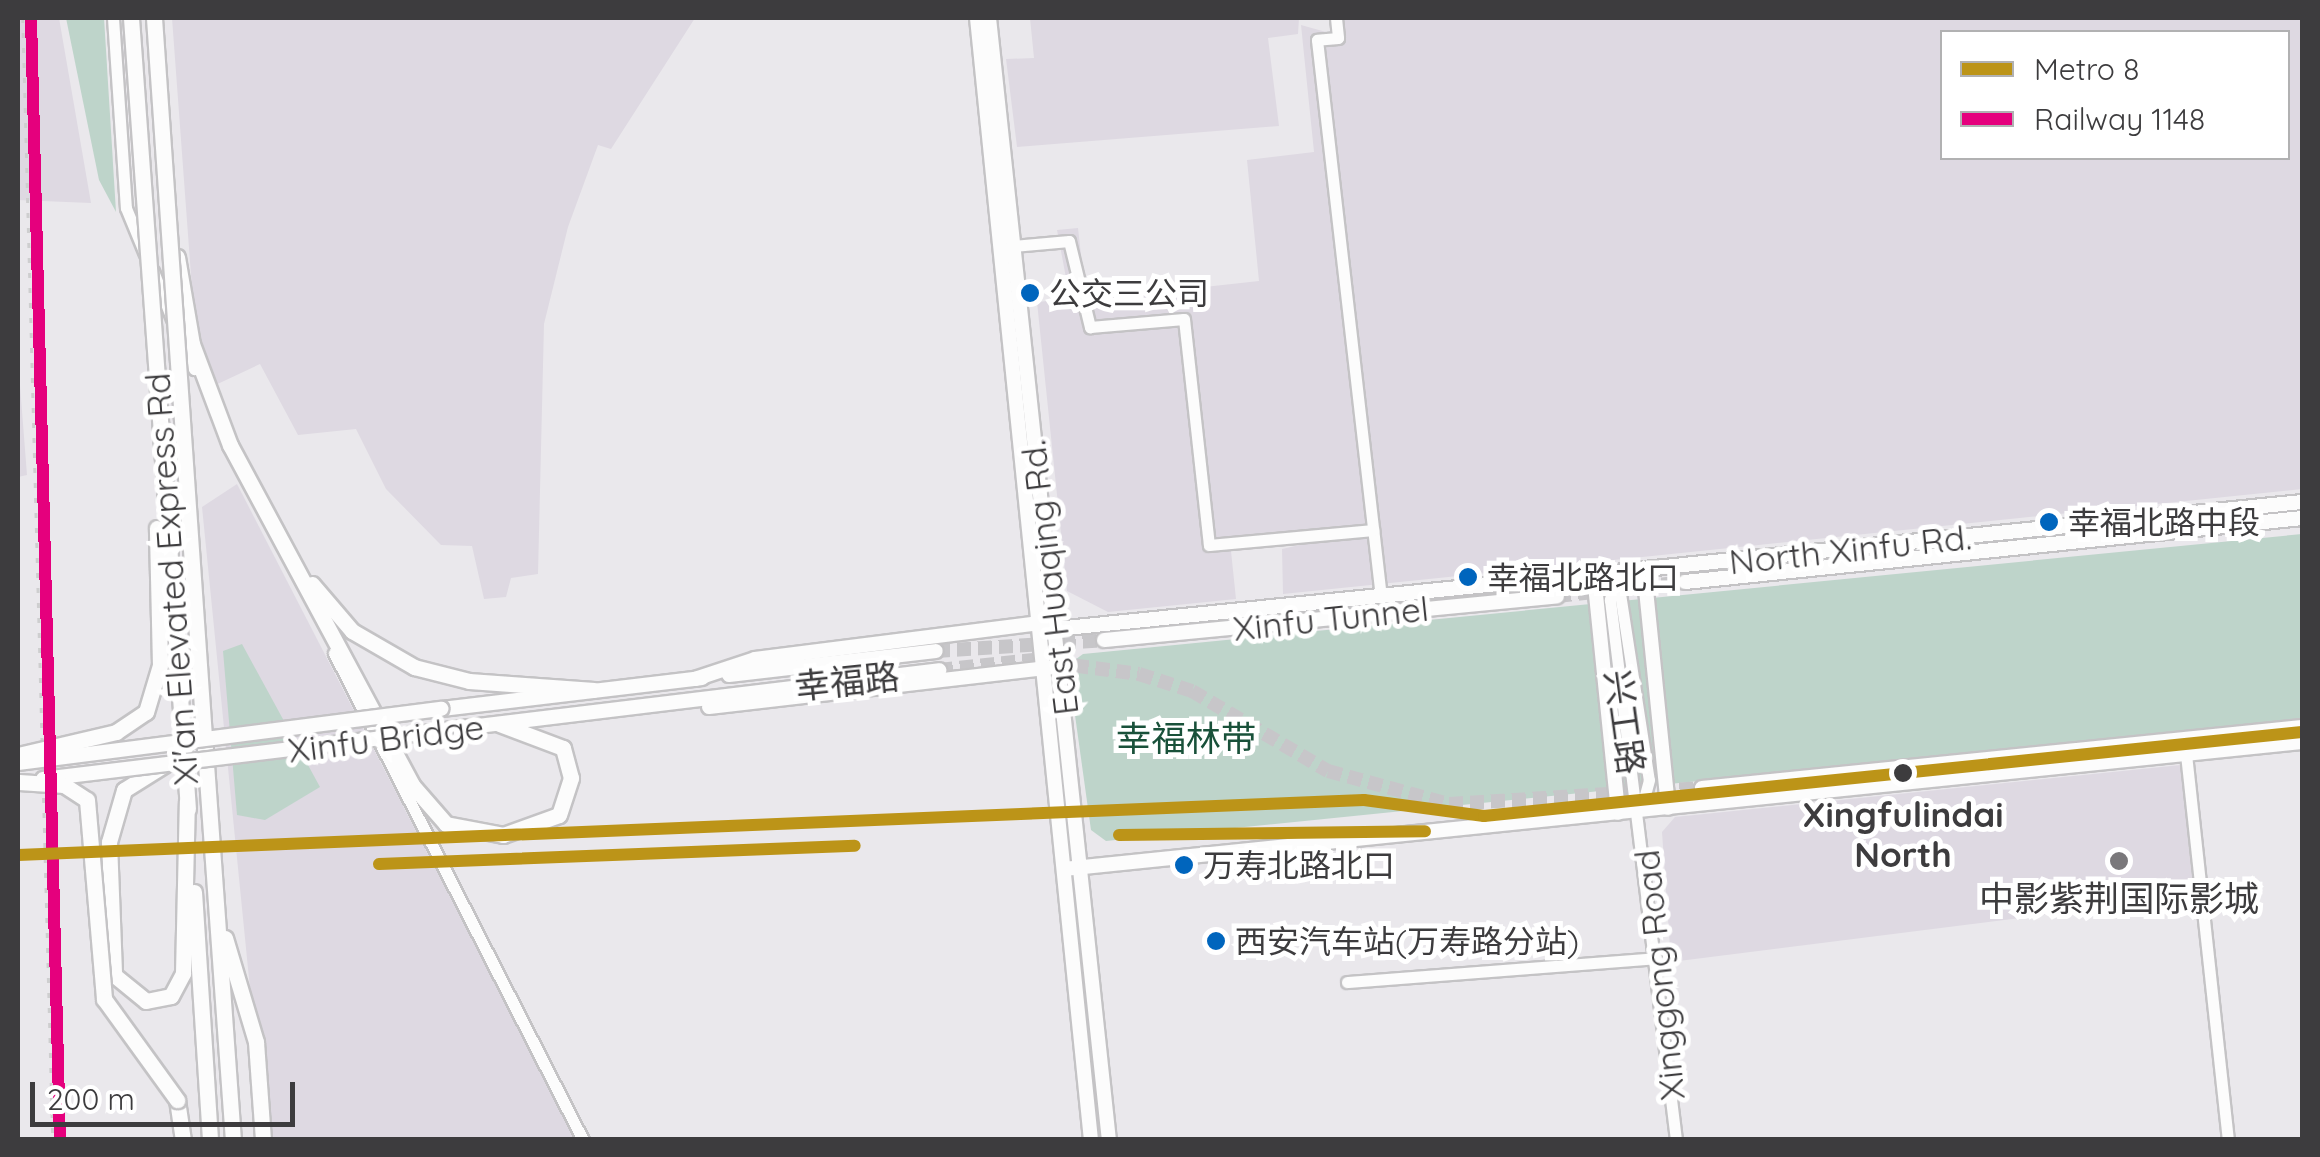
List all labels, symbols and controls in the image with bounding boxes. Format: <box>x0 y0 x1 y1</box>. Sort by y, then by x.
legend <box>1940 30 2290 160</box>
text: Metro 8 <box>2034 50 2139 88</box>
text: Railway 1148 <box>2034 100 2205 138</box>
place label: 公交三公司 <box>1049 274 1209 312</box>
marker: 公交三公司 <box>1020 283 1040 303</box>
street label: Xi'an Elevated Express Rd <box>136 372 206 786</box>
street label: East Huaqing Rd. <box>1011 438 1087 718</box>
place label: 幸福北路中段 <box>2068 503 2260 541</box>
marker: 幸福北路中段 <box>2039 512 2059 532</box>
street label: North Xinfu Rd. <box>1727 515 1973 583</box>
place label: 幸福北路北口 <box>1487 558 1679 596</box>
marker: 幸福北路北口 <box>1458 567 1478 587</box>
street label: Xinfu Tunnel <box>1231 587 1431 649</box>
street label: 幸福路 <box>793 655 901 707</box>
street label: 兴工路 <box>1597 667 1653 777</box>
street label: Xinfu Bridge <box>286 705 486 771</box>
park label: 幸福林带 <box>1116 717 1256 759</box>
marker: Xingfulindai North <box>1888 758 1918 788</box>
place label: Xingfulindai North <box>1802 793 2004 875</box>
place label: 万寿北路北口 <box>1203 846 1395 884</box>
street label: Xinggong Road <box>1625 848 1693 1102</box>
marker: 中影紫荆国际影城 <box>2108 850 2130 872</box>
marker: 万寿北路北口 <box>1174 855 1194 875</box>
place label: 中影紫荆国际影城 <box>1979 877 2259 919</box>
place label: 西安汽车站(万寿路分站) <box>1235 922 1579 960</box>
marker: 西安汽车站(万寿路分站) <box>1206 931 1226 951</box>
scale bar <box>35 1062 300 1124</box>
text: 200 m <box>47 1080 135 1118</box>

